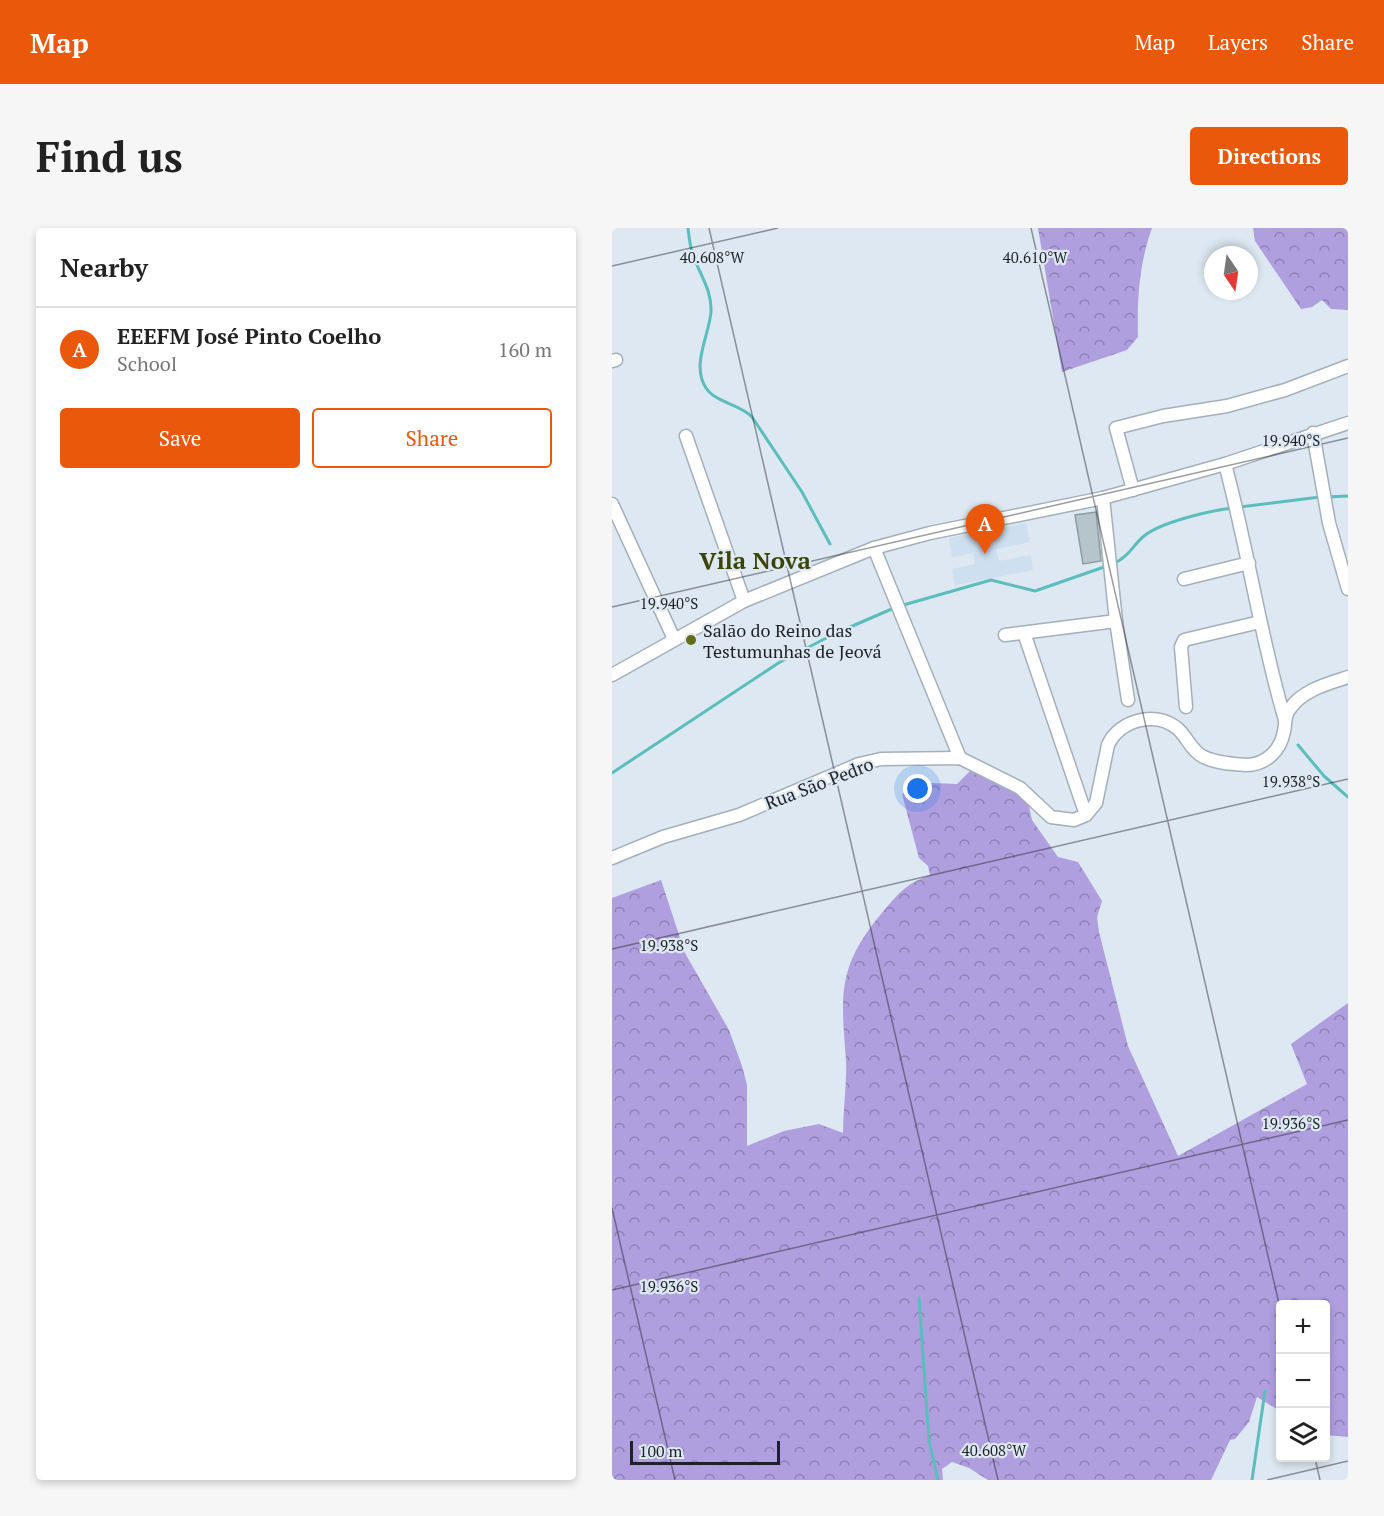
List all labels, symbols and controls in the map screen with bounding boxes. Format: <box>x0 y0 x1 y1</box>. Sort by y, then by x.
text: Map <box>30 24 89 61</box>
text: Map <box>1134 28 1175 56</box>
text: Layers <box>1208 28 1268 56</box>
text: Share <box>1301 28 1354 56</box>
button: Directions <box>1190 127 1348 185</box>
text: Find us <box>36 128 183 184</box>
north arrow <box>1204 246 1258 300</box>
text: 40.608°W <box>680 247 745 267</box>
text: 40.610°W <box>1003 247 1068 267</box>
text: Nearby <box>60 250 148 284</box>
text: EEEFM José Pinto Coelho <box>117 321 381 350</box>
text: A <box>72 336 87 363</box>
text: 160 m <box>498 336 552 363</box>
text: School <box>117 350 177 377</box>
button: Save <box>60 408 300 468</box>
button: Share <box>312 408 552 468</box>
text: 19.940°S <box>1262 430 1320 450</box>
pin: A <box>966 504 1004 554</box>
district label: Vila Nova <box>699 544 812 576</box>
text: 19.940°S <box>640 593 698 613</box>
place label: Salão do Reino das Testumunhas de Jeová <box>703 618 882 663</box>
marker: Salão do Reino das Testumunhas de Jeová <box>684 633 698 647</box>
street label: Rua São Pedro <box>761 751 877 815</box>
text: 19.938°S <box>1262 771 1320 791</box>
your location <box>903 774 932 803</box>
text: 19.938°S <box>640 935 698 955</box>
text: 19.936°S <box>1262 1113 1320 1133</box>
text: 19.936°S <box>640 1276 698 1296</box>
map controls <box>1276 1300 1330 1462</box>
button: + <box>1276 1300 1330 1354</box>
button: − <box>1276 1354 1330 1408</box>
button: layers <box>1276 1408 1330 1462</box>
scale bar <box>630 1438 780 1466</box>
text: 100 m <box>639 1440 682 1462</box>
text: 40.608°W <box>962 1440 1027 1460</box>

